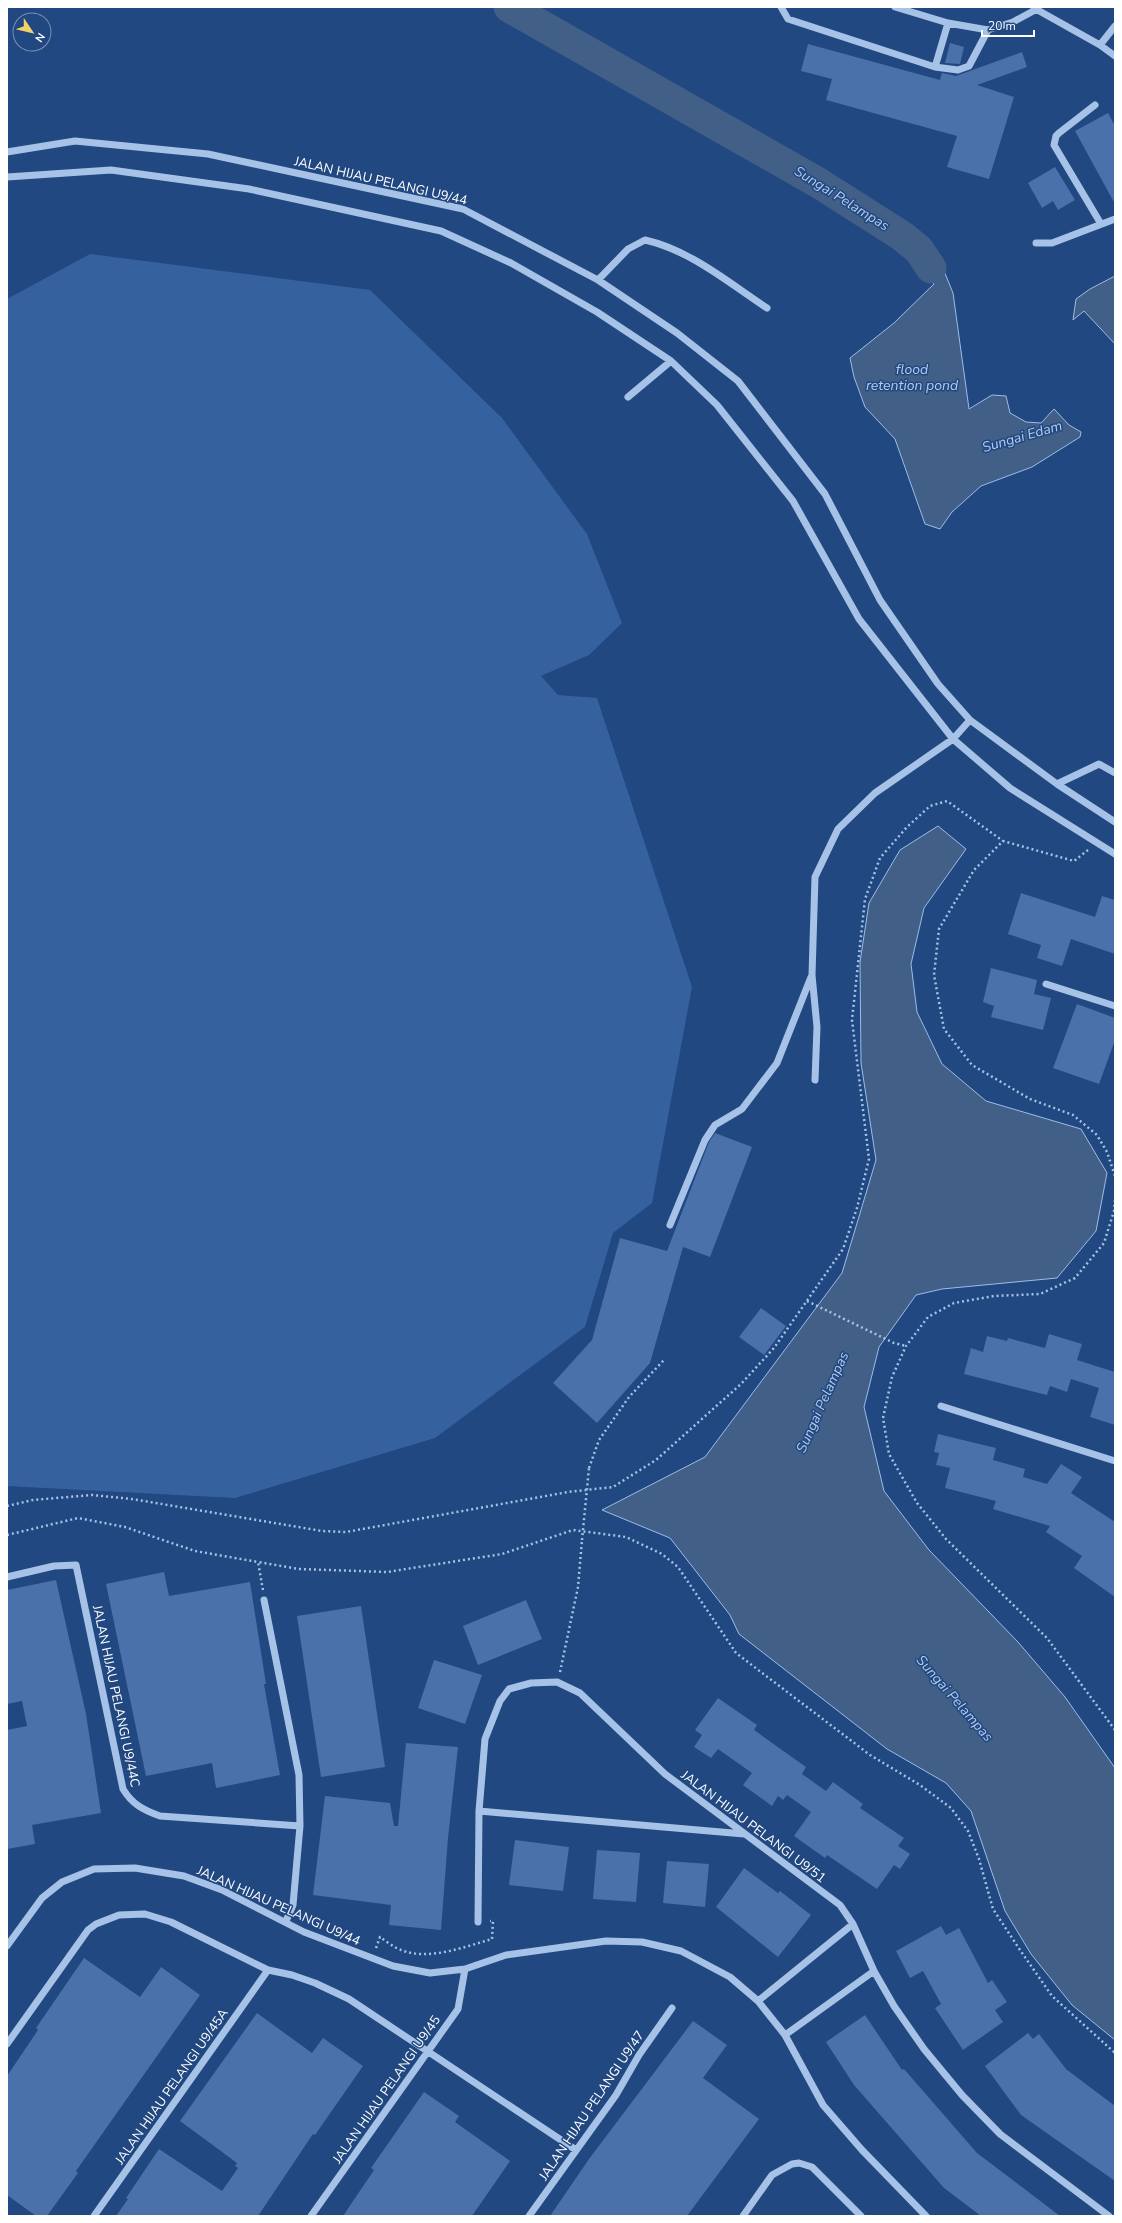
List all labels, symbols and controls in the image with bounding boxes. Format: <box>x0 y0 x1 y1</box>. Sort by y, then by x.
north arrow <box>12 12 52 52</box>
scale bar <box>982 12 1034 38</box>
text: 20 m <box>988 18 1016 34</box>
text: N <box>31 30 48 45</box>
street label: JALAN HIJAU PELANGI U9/44 <box>292 152 469 210</box>
water label: Sungai Pelampas <box>791 162 893 235</box>
water label: flood retention pond <box>866 360 959 395</box>
water label: Sungai Edam <box>980 416 1064 457</box>
water label: Sungai Pelampas <box>792 1348 853 1456</box>
street label: JALAN HIJAU PELANGI U9/44C <box>88 1603 144 1789</box>
water label: Sungai Pelampas <box>912 1651 998 1746</box>
street label: JALAN HIJAU PELANGI U9/51 <box>677 1766 829 1887</box>
street label: JALAN HIJAU PELANGI U9/44 <box>193 1861 363 1950</box>
street label: JALAN HIJAU PELANGI U9/45A <box>110 2005 233 2169</box>
street label: JALAN HIJAU PELANGI U9/45 <box>328 2012 445 2168</box>
street label: JALAN HIJAU PELANGI U9/47 <box>534 2027 649 2185</box>

